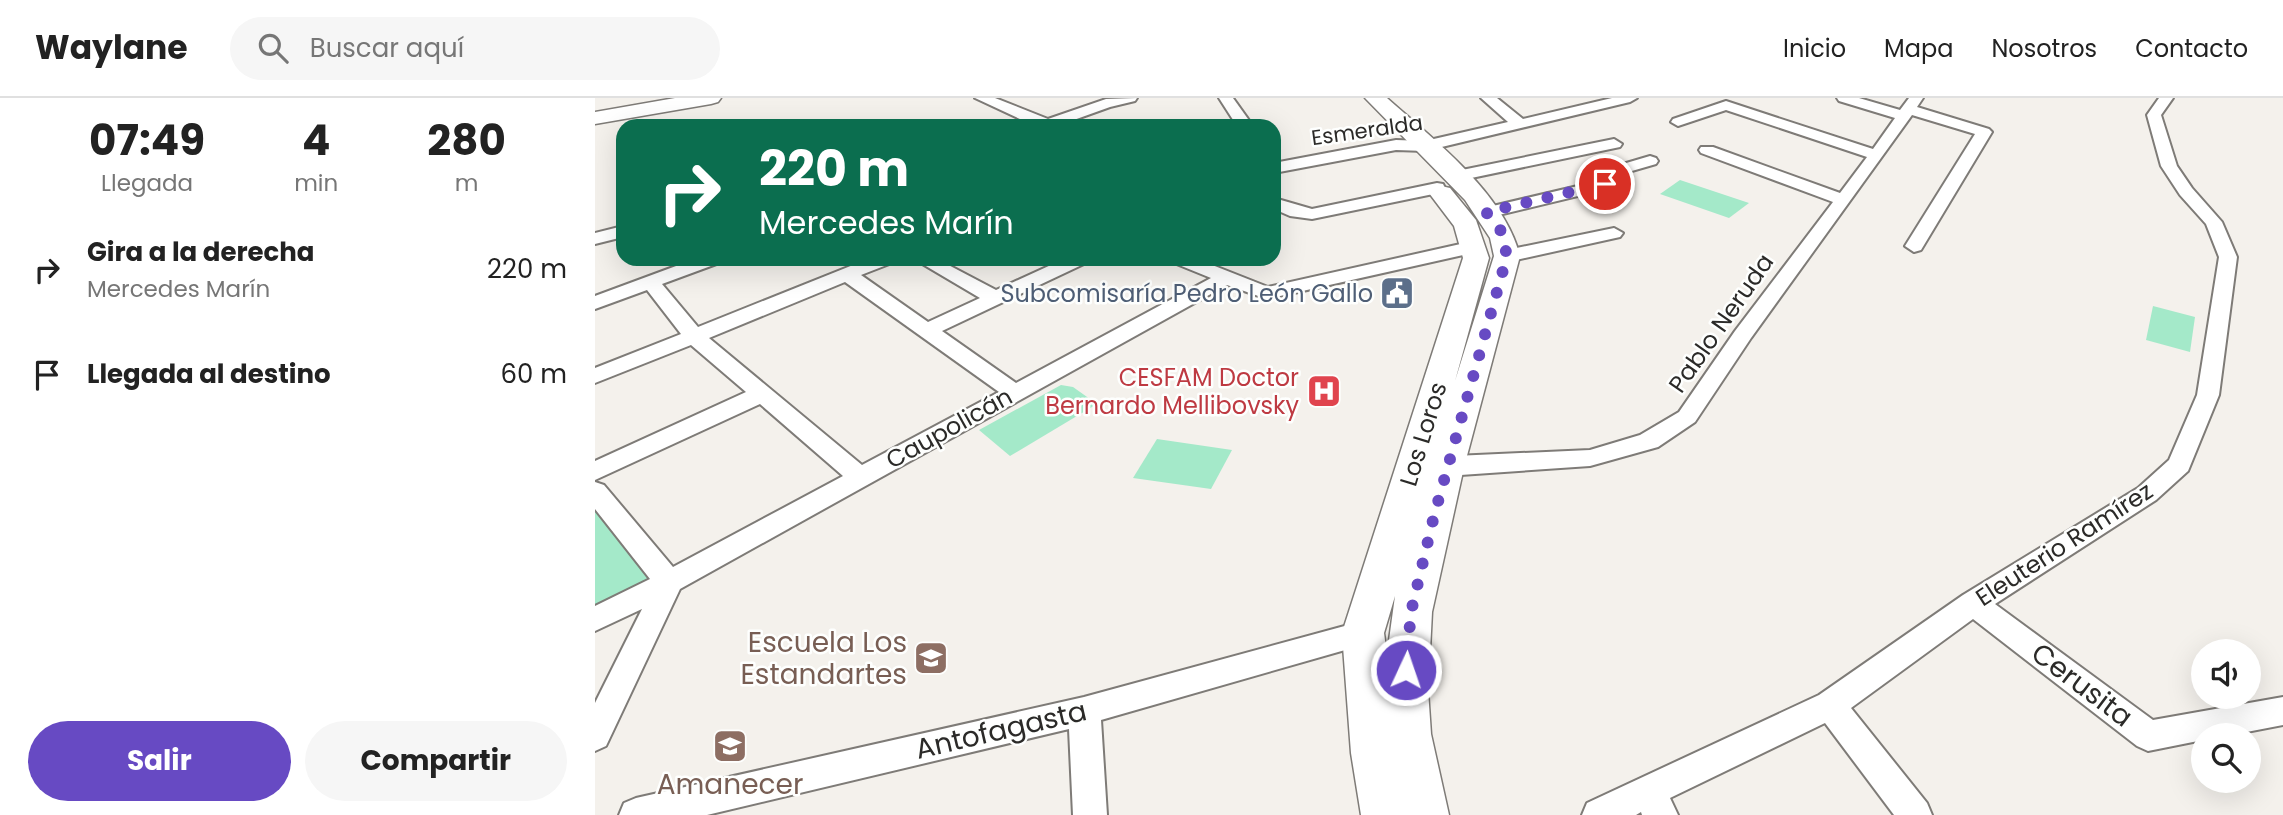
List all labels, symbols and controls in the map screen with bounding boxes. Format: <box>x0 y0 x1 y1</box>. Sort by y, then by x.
search box <box>230 17 720 80</box>
text: Waylane <box>35 24 188 71</box>
icon: search <box>254 29 292 67</box>
text: Buscar aquí <box>310 30 464 66</box>
text: Inicio <box>1783 32 1846 65</box>
text: Mapa <box>1884 32 1953 65</box>
text: Nosotros <box>1991 32 2097 65</box>
text: Contacto <box>2135 32 2248 65</box>
street label: Esmeralda <box>1310 108 1424 152</box>
text: 07:49 <box>89 111 205 170</box>
text: 4 <box>302 111 330 170</box>
text: 280 <box>427 111 506 170</box>
text: 220 m <box>759 135 909 203</box>
icon: right <box>644 147 735 238</box>
pin <box>1575 154 1635 214</box>
icon: arrive <box>1586 165 1624 203</box>
text: Llegada <box>101 167 193 199</box>
text: min <box>294 167 338 199</box>
text: m <box>455 167 478 199</box>
text: Mercedes Marín <box>759 200 1014 245</box>
text: Gira a la derecha <box>87 234 315 270</box>
street label: Pablo Neruda <box>1661 247 1781 399</box>
icon: right <box>28 251 66 289</box>
text: 220 m <box>487 251 567 287</box>
text: Mercedes Marín <box>87 273 270 305</box>
public building icon: Subcomisaría Pedro León Gallo <box>1378 274 1416 312</box>
place label: Subcomisaría Pedro León Gallo <box>1000 277 1373 310</box>
icon: arrive <box>28 356 66 394</box>
text: Llegada al destino <box>87 356 331 392</box>
text: 60 m <box>500 356 567 392</box>
place label: CESFAM Doctor Bernardo Mellibovsky <box>1045 361 1299 422</box>
hospital icon: CESFAM Doctor Bernardo Mellibovsky <box>1305 372 1343 410</box>
street label: Los Loros <box>1392 378 1454 490</box>
street label: Caupolicán <box>880 380 1018 476</box>
street label: Eleuterio Ramírez <box>1969 474 2159 614</box>
place label: Escuela Los Estandartes <box>741 623 907 694</box>
position arrow <box>1369 633 1443 707</box>
street label: Cerusita <box>2023 634 2141 736</box>
school or university icon: Escuela Los Estandartes <box>912 639 950 677</box>
map controls <box>2191 639 2261 793</box>
button: sound <box>2191 639 2261 709</box>
street label: Antofagasta <box>912 691 1090 769</box>
button: Salir <box>28 721 291 801</box>
button: Compartir <box>305 721 567 801</box>
button: search <box>2191 723 2261 793</box>
school or university icon: Amanecer <box>711 727 749 765</box>
place label: Amanecer <box>657 765 803 804</box>

